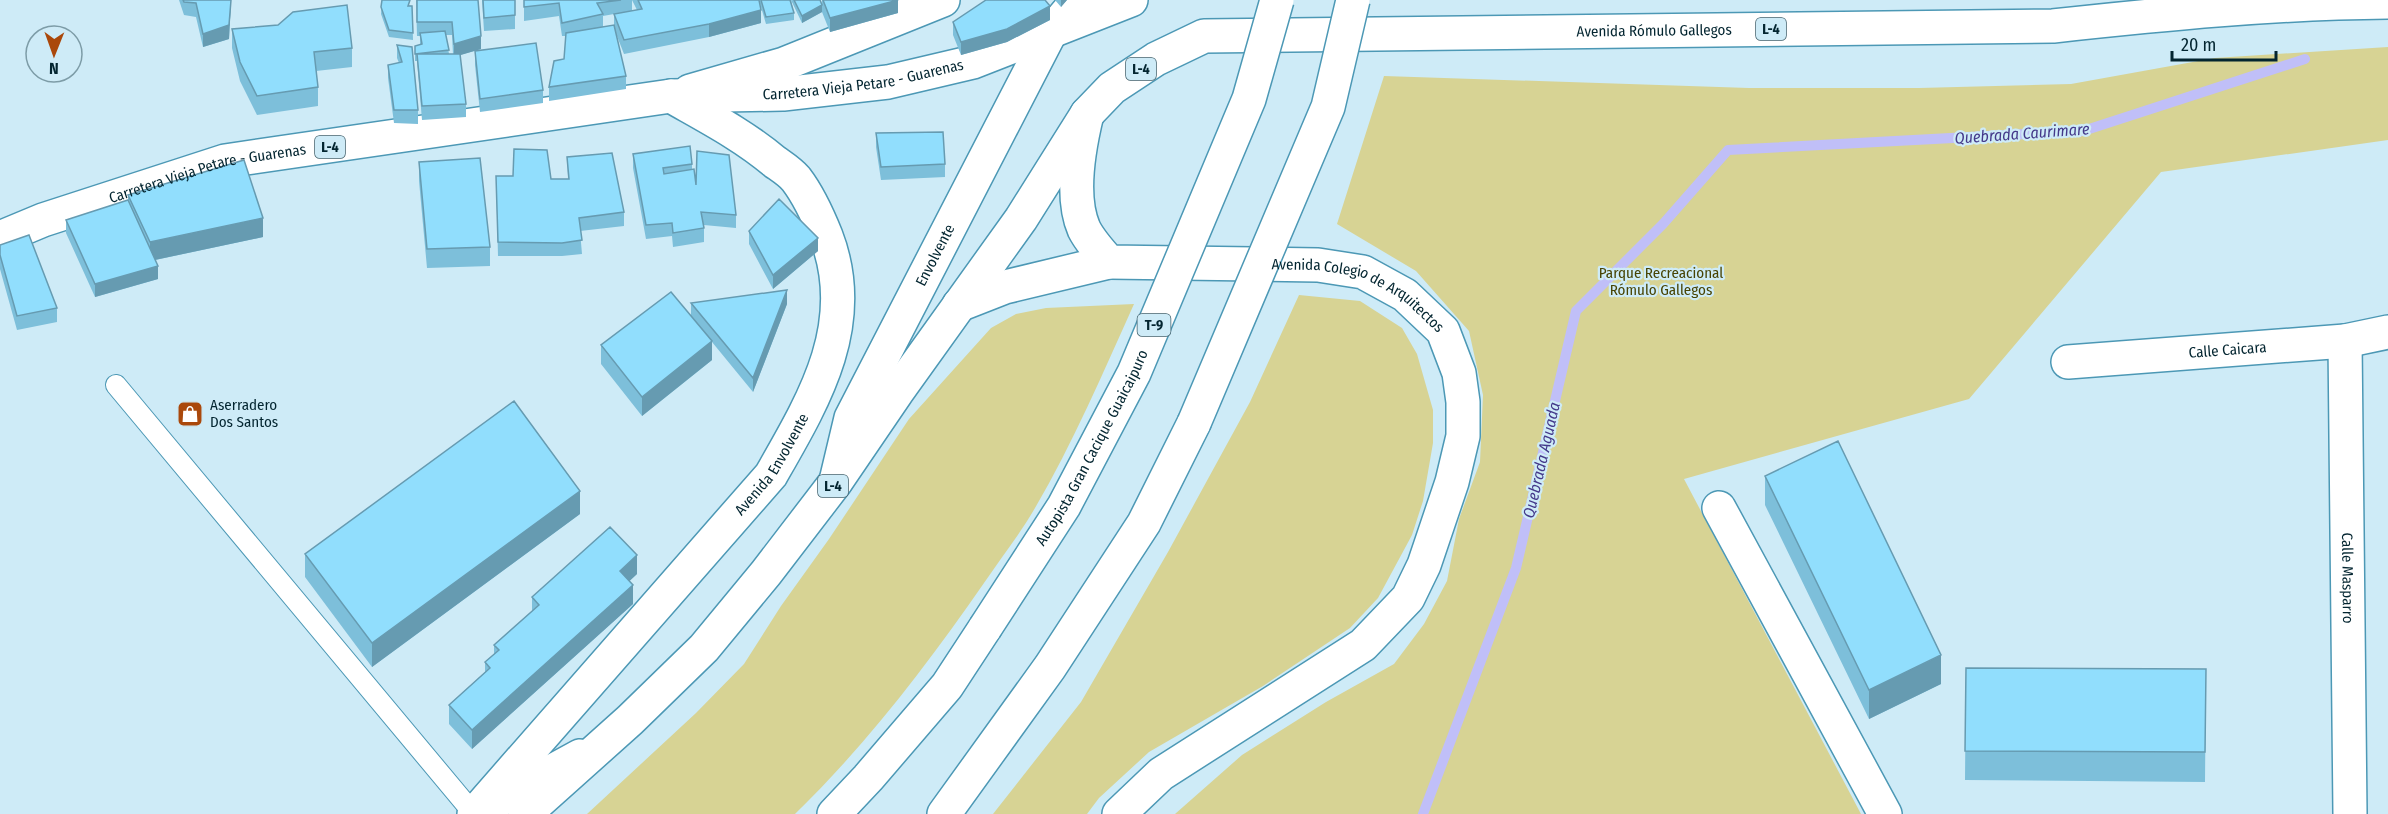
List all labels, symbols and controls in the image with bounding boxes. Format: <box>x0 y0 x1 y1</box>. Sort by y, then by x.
road number: L-4 <box>1756 18 1786 40</box>
street label: Avenida Rómulo Gallegos <box>1576 21 1732 41</box>
north arrow <box>24 24 84 84</box>
scale bar <box>2172 24 2276 62</box>
text: 20 m <box>2181 34 2216 56</box>
street label: Carretera Vieja Petare - Guarenas <box>763 56 965 103</box>
road number: L-4 <box>1126 58 1156 80</box>
text: N <box>49 59 59 78</box>
water label: Quebrada Caurimare <box>1954 119 2091 148</box>
road number: L-4 <box>315 136 345 158</box>
street label: Carretera Vieja Petare - Guarenas <box>107 140 307 207</box>
street label: Envolvente <box>912 221 959 289</box>
street label: Avenida Colegio de Arquitectos <box>1271 255 1448 336</box>
park label: Parque Recreacional Rómulo Gallegos <box>1599 264 1723 299</box>
road number: T-9 <box>1138 314 1170 336</box>
street label: Calle Caicara <box>2188 338 2267 362</box>
street label: Autopista Gran Cacique Guaicaipuro <box>1032 347 1152 549</box>
place label: Aserradero Dos Santos <box>210 396 278 431</box>
shop icon: Aserradero Dos Santos <box>175 399 205 429</box>
water label: Quebrada Aguada <box>1519 400 1564 520</box>
street label: Avenida Envolvente <box>731 410 813 519</box>
road number: L-4 <box>818 475 848 497</box>
street label: Calle Masparro <box>2338 532 2357 624</box>

